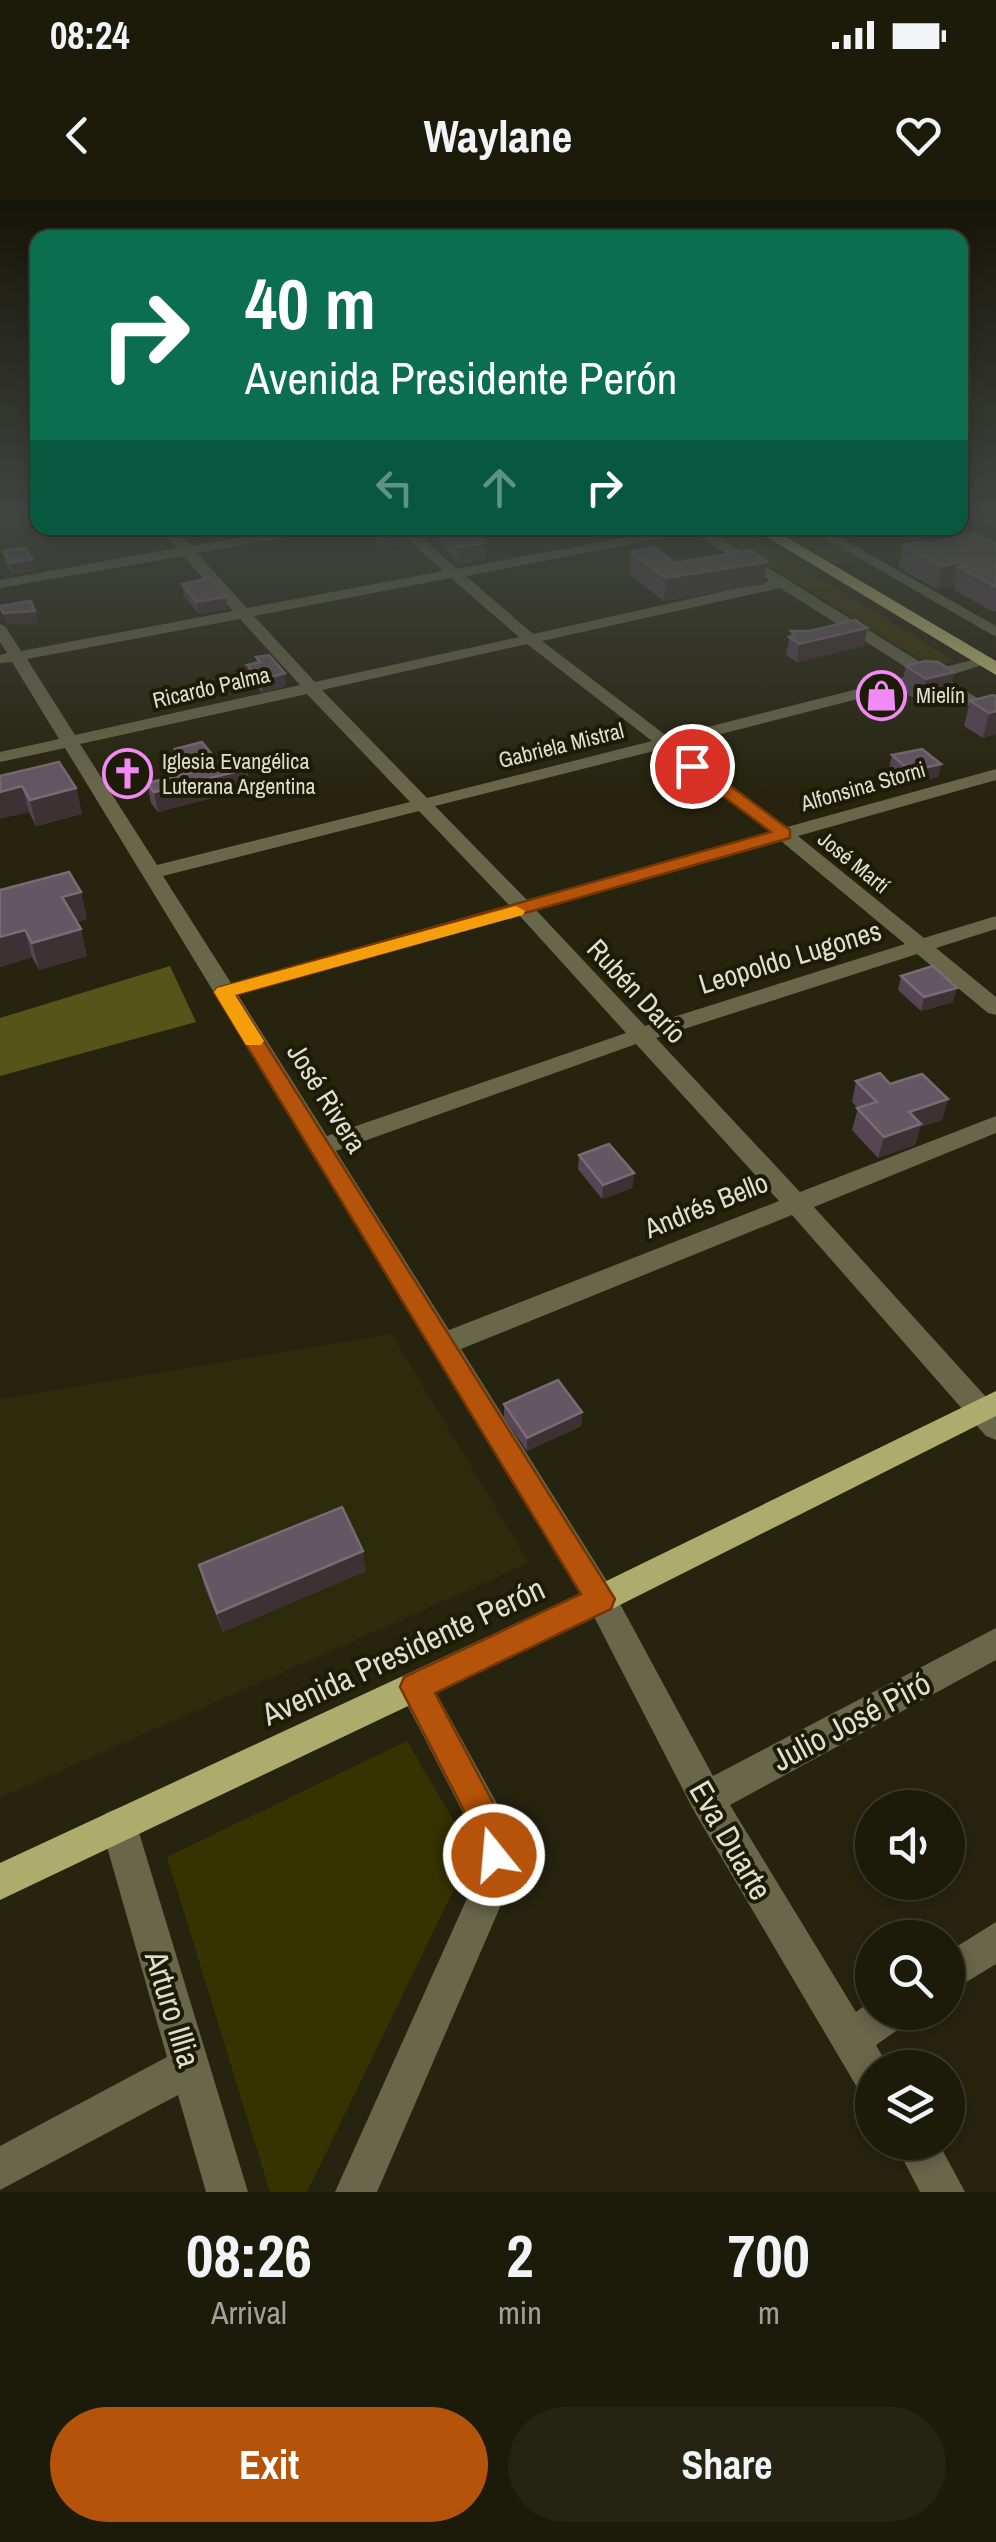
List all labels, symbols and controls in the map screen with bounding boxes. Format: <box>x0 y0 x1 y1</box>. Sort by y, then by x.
text: 08:24 <box>50 10 130 61</box>
text: Waylane <box>424 105 572 166</box>
icon: back <box>50 108 105 163</box>
icon: heart <box>891 108 946 163</box>
text: 40 m <box>245 257 376 351</box>
icon: right <box>80 270 210 400</box>
text: Avenida Presidente Perón <box>245 347 677 408</box>
icon: left <box>367 460 422 515</box>
icon: ahead <box>472 460 527 515</box>
icon: right <box>577 460 632 515</box>
street label: Ricardo Palma <box>149 659 273 715</box>
shop icon: Mielín <box>855 669 907 721</box>
place label: Mielín <box>916 680 965 710</box>
street label: Gabriela Mistral <box>495 715 627 775</box>
pin <box>650 724 735 809</box>
icon: arrive <box>665 739 720 794</box>
place label: Iglesia Evangélica Luterana Argentina <box>162 746 315 801</box>
church icon: Iglesia Evangélica Luterana Argentina <box>101 748 153 800</box>
street label: Alfonsina Storni <box>796 754 929 818</box>
street label: José Martí <box>812 824 897 901</box>
street label: Leopoldo Lugones <box>694 911 886 1003</box>
street label: Rubén Darío <box>579 930 695 1052</box>
street label: José Rivera <box>278 1036 376 1160</box>
street label: Andrés Bello <box>638 1163 773 1247</box>
street label: Avenida Presidente Perón <box>254 1567 551 1736</box>
street label: Julio José Piró <box>764 1661 938 1781</box>
street label: Eva Duarte <box>680 1772 782 1908</box>
map controls <box>855 1790 965 2160</box>
button: sound <box>855 1790 965 1900</box>
position arrow <box>442 1803 546 1907</box>
button: search <box>855 1920 965 2030</box>
street label: Arturo Illia <box>135 1945 211 2073</box>
button: layers <box>855 2050 965 2160</box>
text: 08:26 <box>186 2215 312 2296</box>
text: 2 <box>506 2215 534 2296</box>
text: 700 <box>728 2215 810 2296</box>
text: Arrival <box>211 2291 287 2334</box>
text: min <box>498 2291 542 2334</box>
text: m <box>758 2291 780 2334</box>
button: Exit <box>50 2407 488 2522</box>
button: Share <box>508 2407 946 2522</box>

